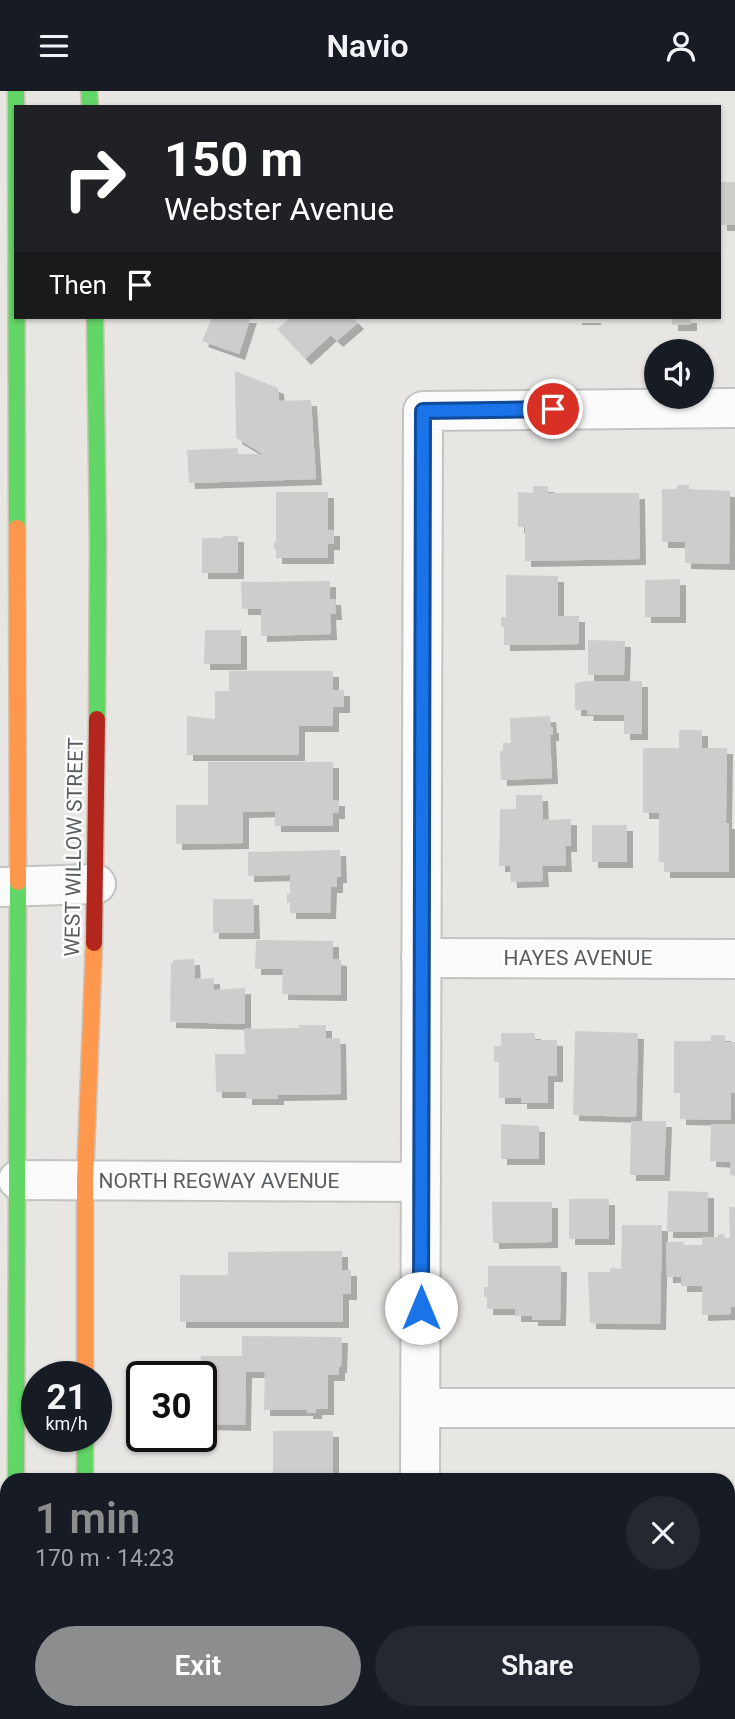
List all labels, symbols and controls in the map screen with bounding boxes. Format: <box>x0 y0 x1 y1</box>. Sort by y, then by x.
icon: menu <box>35 27 73 65</box>
text: Navio <box>326 27 409 65</box>
icon: person <box>662 27 700 65</box>
text: 150 m <box>164 131 303 188</box>
icon: right <box>49 133 140 224</box>
text: Webster Avenue <box>164 190 394 228</box>
icon: arrive <box>121 266 159 304</box>
text: Then <box>49 270 107 300</box>
map controls <box>644 339 714 409</box>
button: sound <box>644 339 714 409</box>
pin <box>523 379 583 439</box>
icon: arrive <box>534 390 572 428</box>
street label: WEST WILLOW STREET <box>60 737 88 957</box>
street label: HAYES AVENUE <box>504 946 652 970</box>
street label: NORTH REGWAY AVENUE <box>99 1169 339 1193</box>
position arrow <box>384 1271 458 1345</box>
speed limit sign: 30 <box>126 1361 217 1452</box>
text: 21 <box>46 1377 87 1418</box>
text: km/h <box>45 1413 88 1434</box>
text: 1 min <box>35 1494 140 1543</box>
button: close <box>626 1496 700 1570</box>
text: 170 m · 14:23 <box>35 1545 174 1572</box>
button: Exit <box>35 1626 361 1706</box>
button: Share <box>375 1626 700 1706</box>

